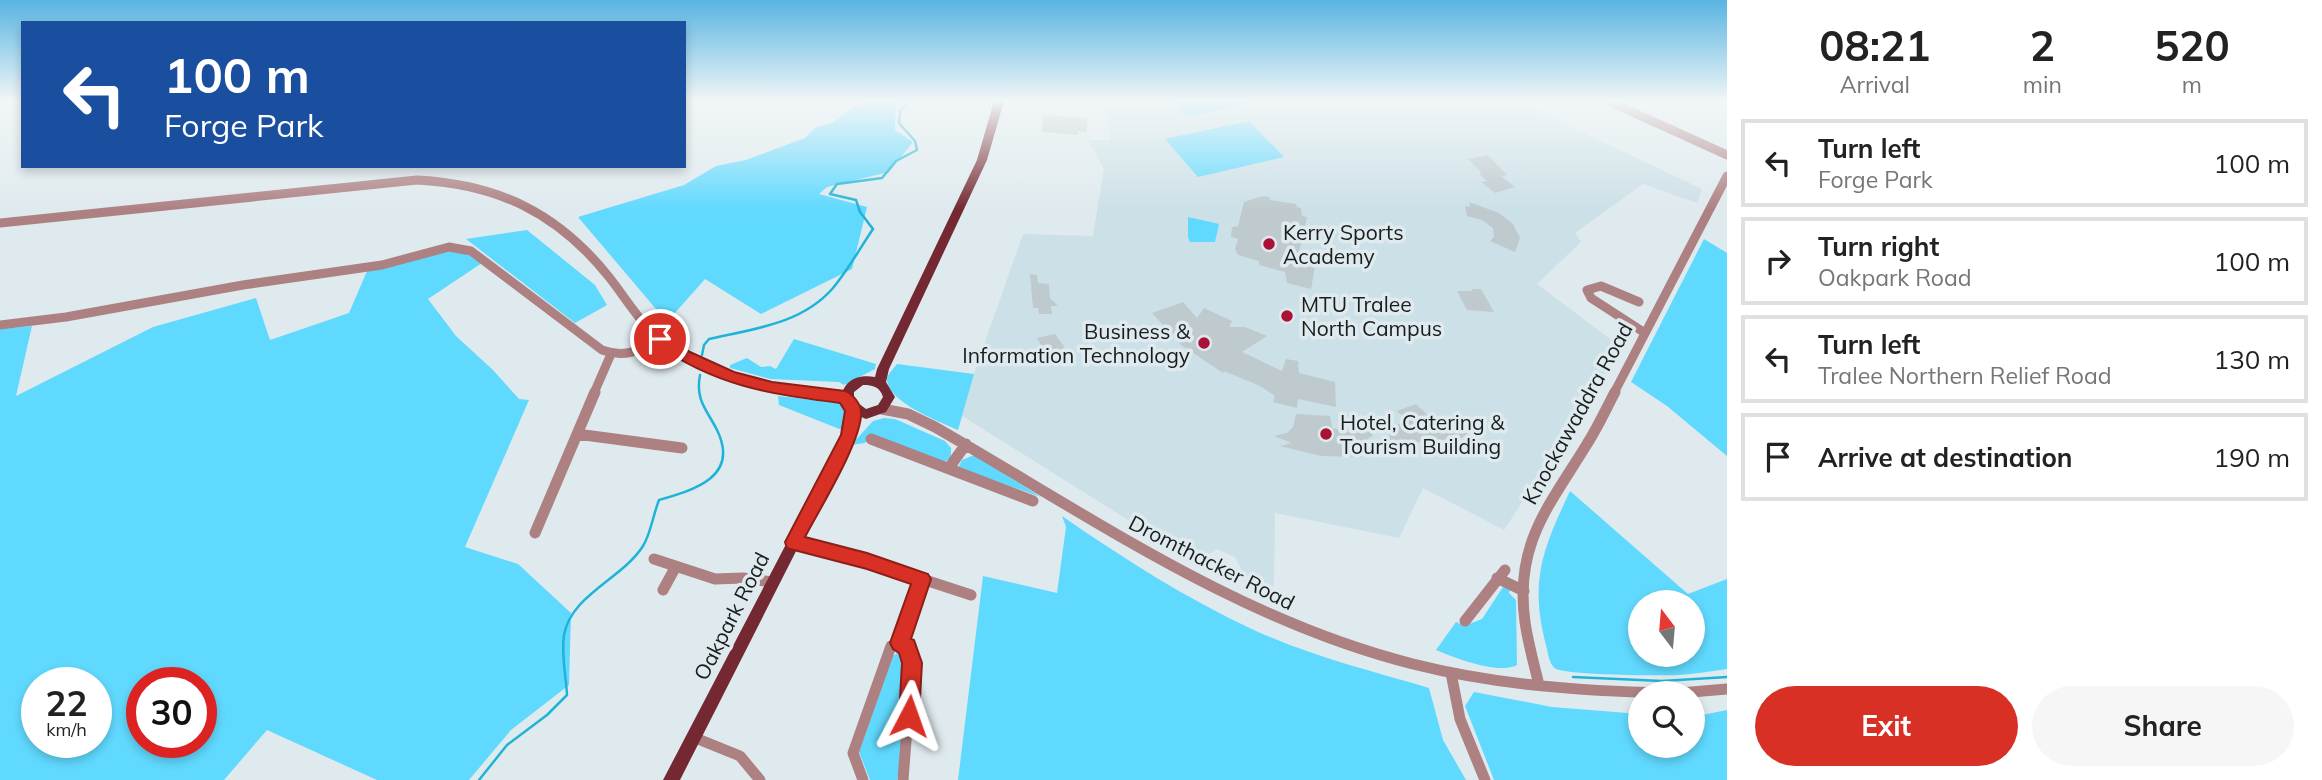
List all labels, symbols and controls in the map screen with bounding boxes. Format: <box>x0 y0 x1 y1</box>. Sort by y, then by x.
text: 08:21 <box>1819 19 1930 72</box>
text: 2 <box>2030 19 2055 72</box>
text: 520 <box>2154 19 2230 72</box>
text: 100 m <box>164 44 310 105</box>
icon: left <box>49 49 140 140</box>
text: Arrival <box>1840 70 1910 99</box>
text: min <box>2023 70 2062 99</box>
text: m <box>2182 70 2202 99</box>
text: Forge Park <box>164 105 323 145</box>
text: Turn left <box>1818 132 1920 165</box>
icon: left <box>1759 144 1797 182</box>
text: 100 m <box>2214 147 2290 180</box>
text: Forge Park <box>1818 165 1933 194</box>
place label: Kerry Sports Academy <box>1283 219 1404 269</box>
text: Turn right <box>1818 230 1939 263</box>
marker: Kerry Sports Academy <box>1261 236 1277 252</box>
icon: right <box>1759 242 1797 280</box>
text: 100 m <box>2214 245 2290 278</box>
text: Oakpark Road <box>1818 263 1972 292</box>
place label: MTU Tralee North Campus <box>1301 291 1442 341</box>
marker: MTU Tralee North Campus <box>1279 308 1295 324</box>
pin <box>630 309 690 369</box>
street label: Knockawaddra Road <box>1516 317 1638 509</box>
place label: Business & Information Technology <box>962 318 1191 368</box>
icon: arrive <box>641 320 679 358</box>
text: Turn left <box>1818 328 1920 361</box>
marker: Business & Information Technology <box>1196 335 1212 351</box>
icon: left <box>1759 340 1797 378</box>
text: 130 m <box>2214 343 2290 376</box>
text: Tralee Northern Relief Road <box>1818 361 2112 390</box>
place label: Hotel, Catering & Tourism Building <box>1340 409 1505 459</box>
marker: Hotel, Catering & Tourism Building <box>1318 426 1334 442</box>
icon: arrive <box>1759 438 1797 476</box>
text: Arrive at destination <box>1818 441 2073 474</box>
text: 190 m <box>2214 441 2290 474</box>
street label: Dromthacker Road <box>1125 509 1299 615</box>
street label: Oakpark Road <box>688 548 774 684</box>
north arrow <box>1628 590 1704 667</box>
map controls <box>1628 590 1705 758</box>
speed limit sign: 30 <box>126 667 217 758</box>
position arrow <box>872 679 946 753</box>
text: 22 <box>45 681 88 725</box>
button: search <box>1628 681 1705 758</box>
button: Exit <box>1755 686 2018 766</box>
button: Share <box>2032 686 2294 766</box>
text: km/h <box>46 718 87 741</box>

